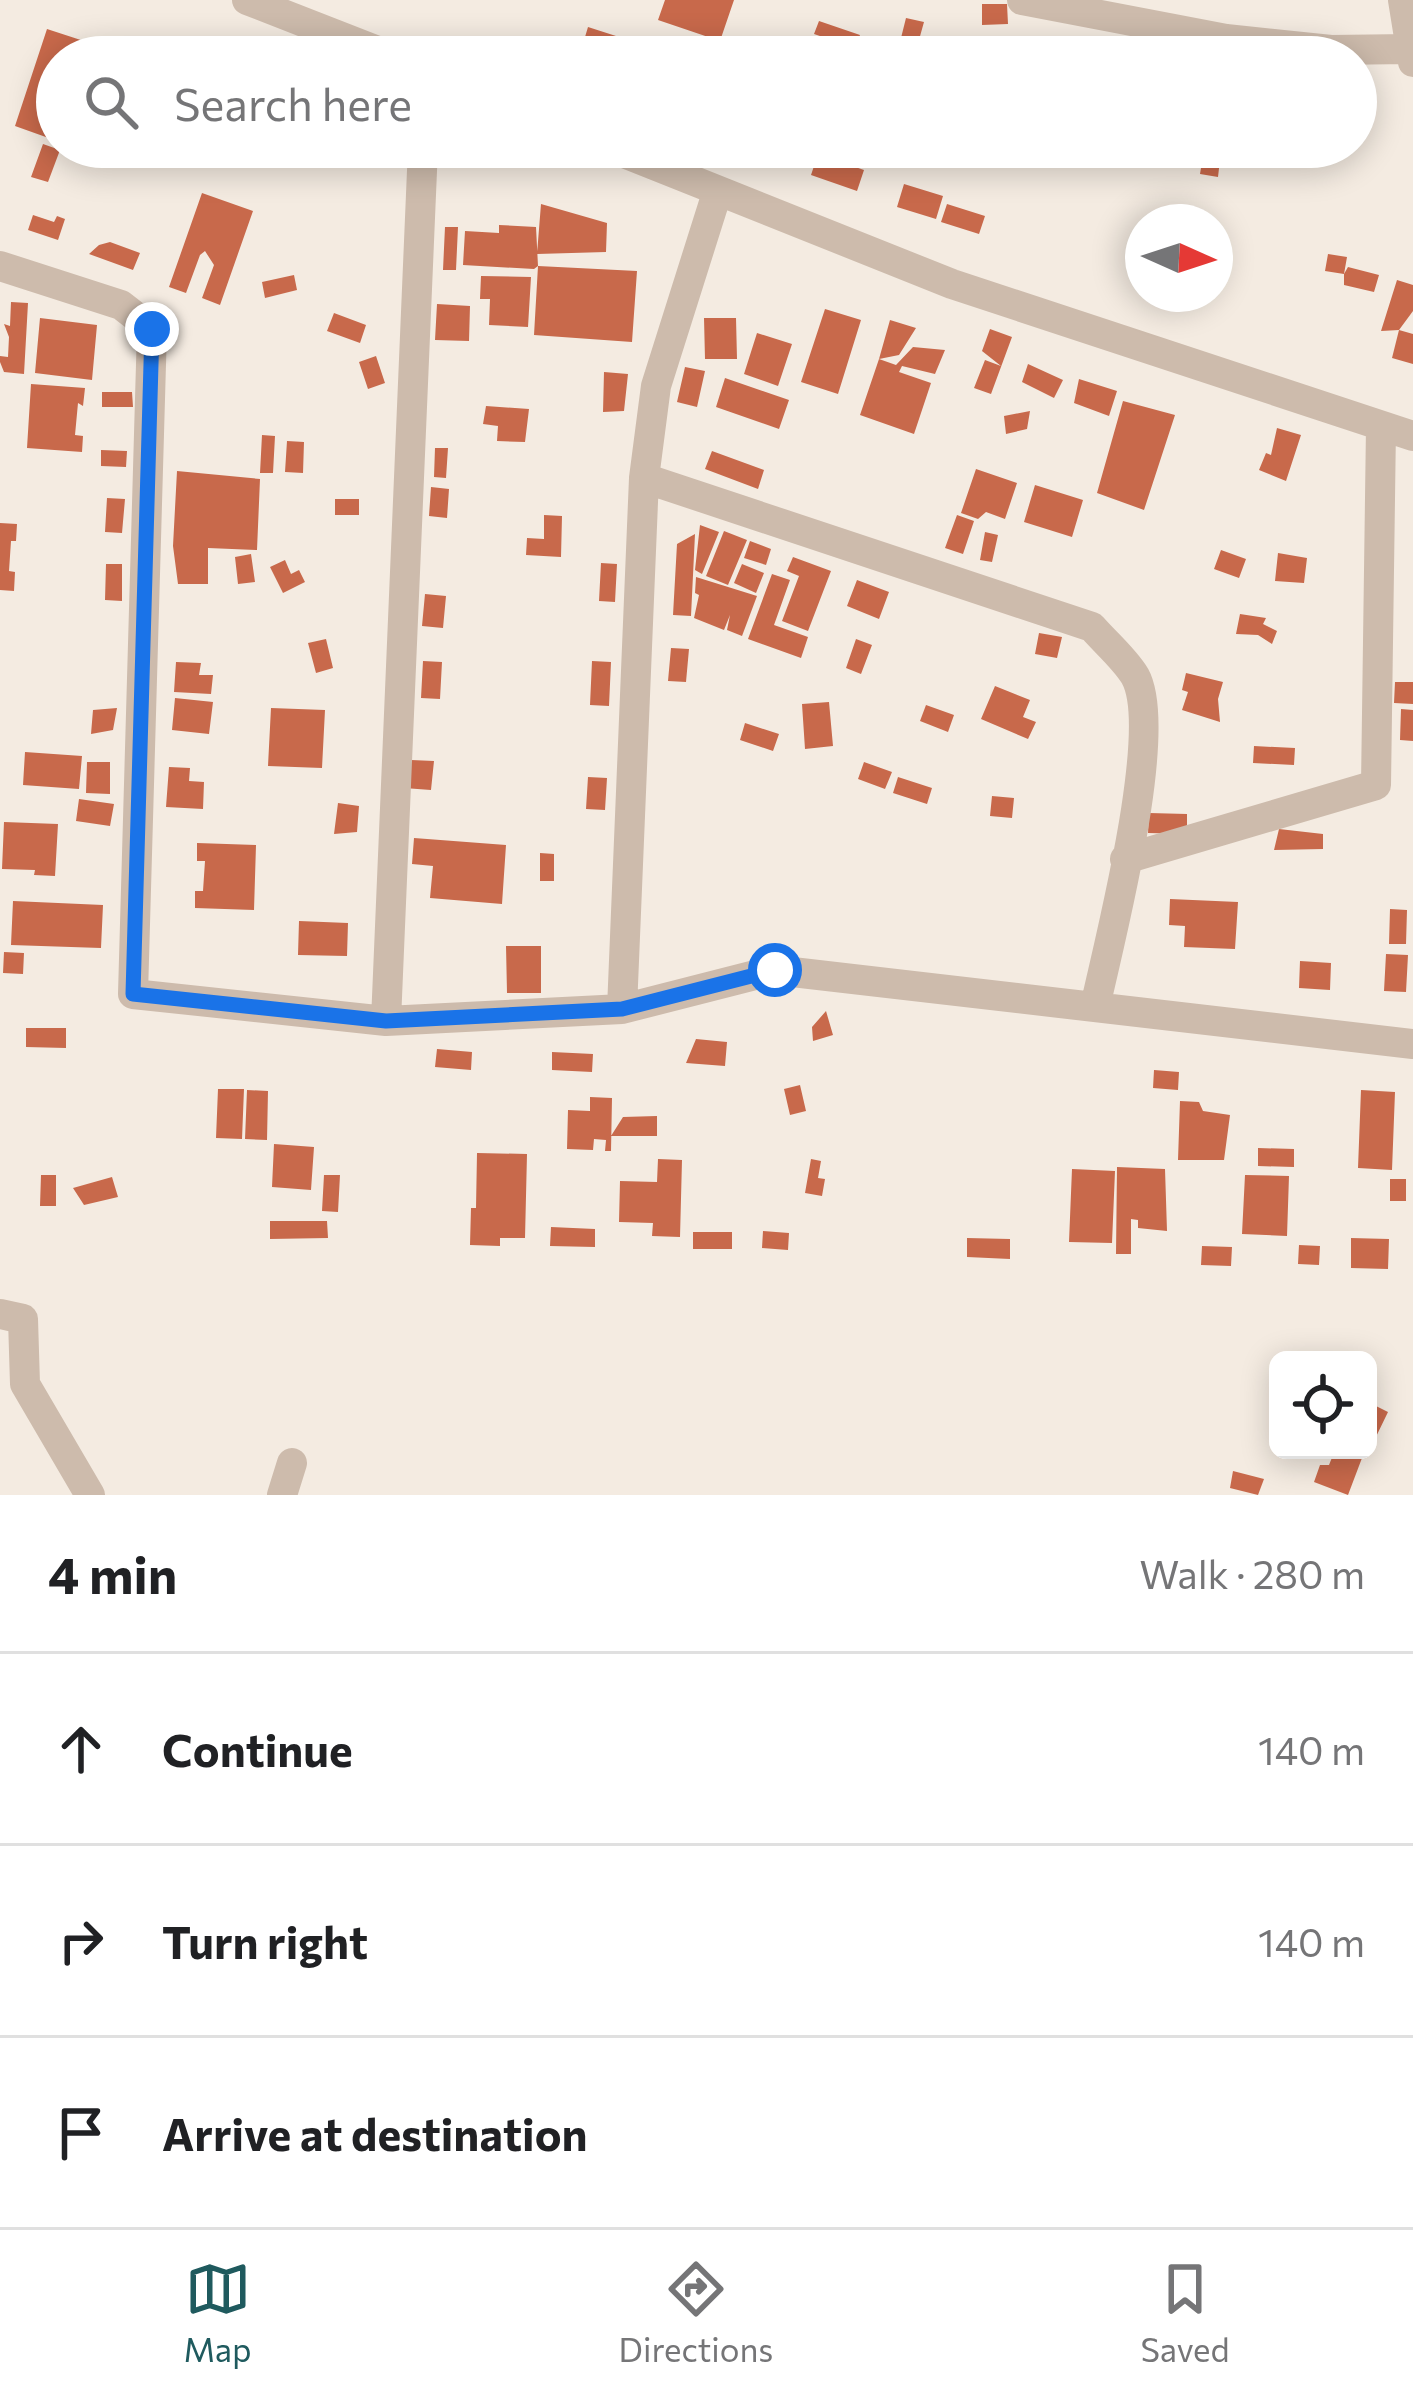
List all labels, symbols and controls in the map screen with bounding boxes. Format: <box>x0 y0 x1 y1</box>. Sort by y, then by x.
search box <box>36 36 1377 168</box>
icon: search <box>78 69 144 135</box>
text: Search here <box>174 75 412 130</box>
north arrow <box>1125 204 1233 312</box>
route end <box>125 302 179 356</box>
route start <box>748 943 802 997</box>
map controls <box>1269 1351 1377 1459</box>
button: locate <box>1269 1351 1377 1459</box>
text: 4 min <box>48 1542 177 1605</box>
text: Walk · 280 m <box>1140 1549 1365 1597</box>
icon: ahead <box>48 1716 114 1782</box>
text: Continue <box>162 1721 353 1776</box>
text: 140 m <box>1258 1725 1365 1773</box>
icon: right <box>48 1908 114 1974</box>
text: Turn right <box>162 1913 368 1968</box>
text: 140 m <box>1258 1917 1365 1965</box>
icon: arrive <box>48 2100 114 2166</box>
text: Arrive at destination <box>162 2105 588 2160</box>
tab: Map <box>184 2256 252 2369</box>
tab: Directions <box>619 2256 773 2369</box>
tab: Saved <box>1140 2256 1229 2369</box>

